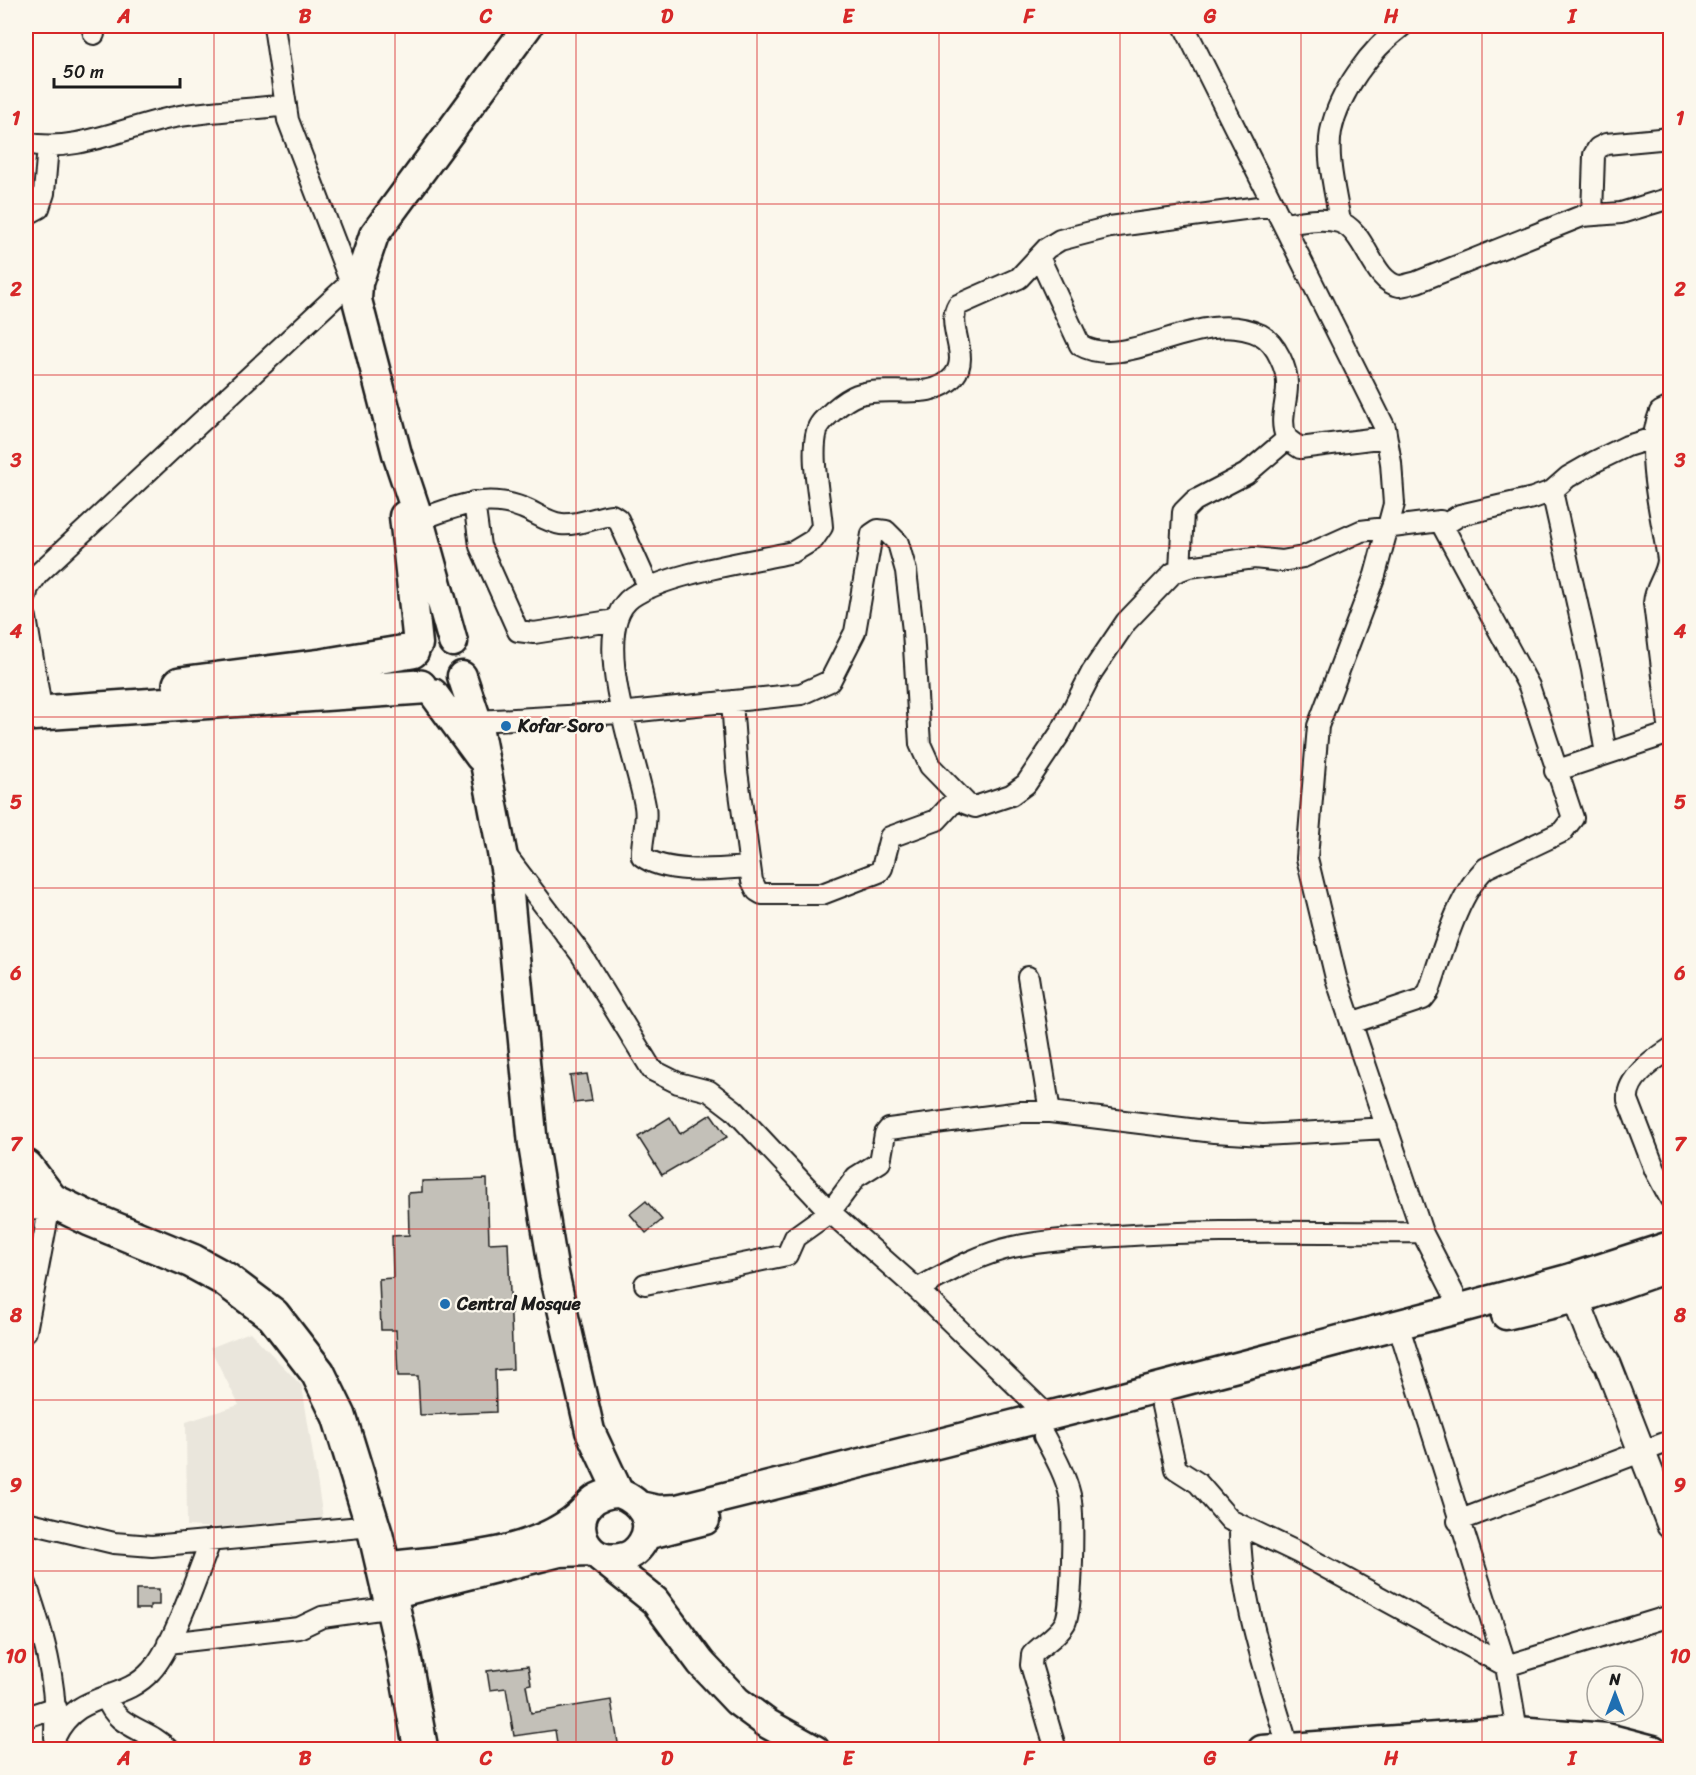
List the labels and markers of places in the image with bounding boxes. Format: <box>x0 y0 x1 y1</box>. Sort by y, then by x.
place label: Kofar Soro <box>517 710 605 742</box>
marker: Kofar Soro <box>499 719 513 733</box>
place label: Central Mosque <box>456 1288 582 1320</box>
marker: Central Mosque <box>438 1297 452 1311</box>

